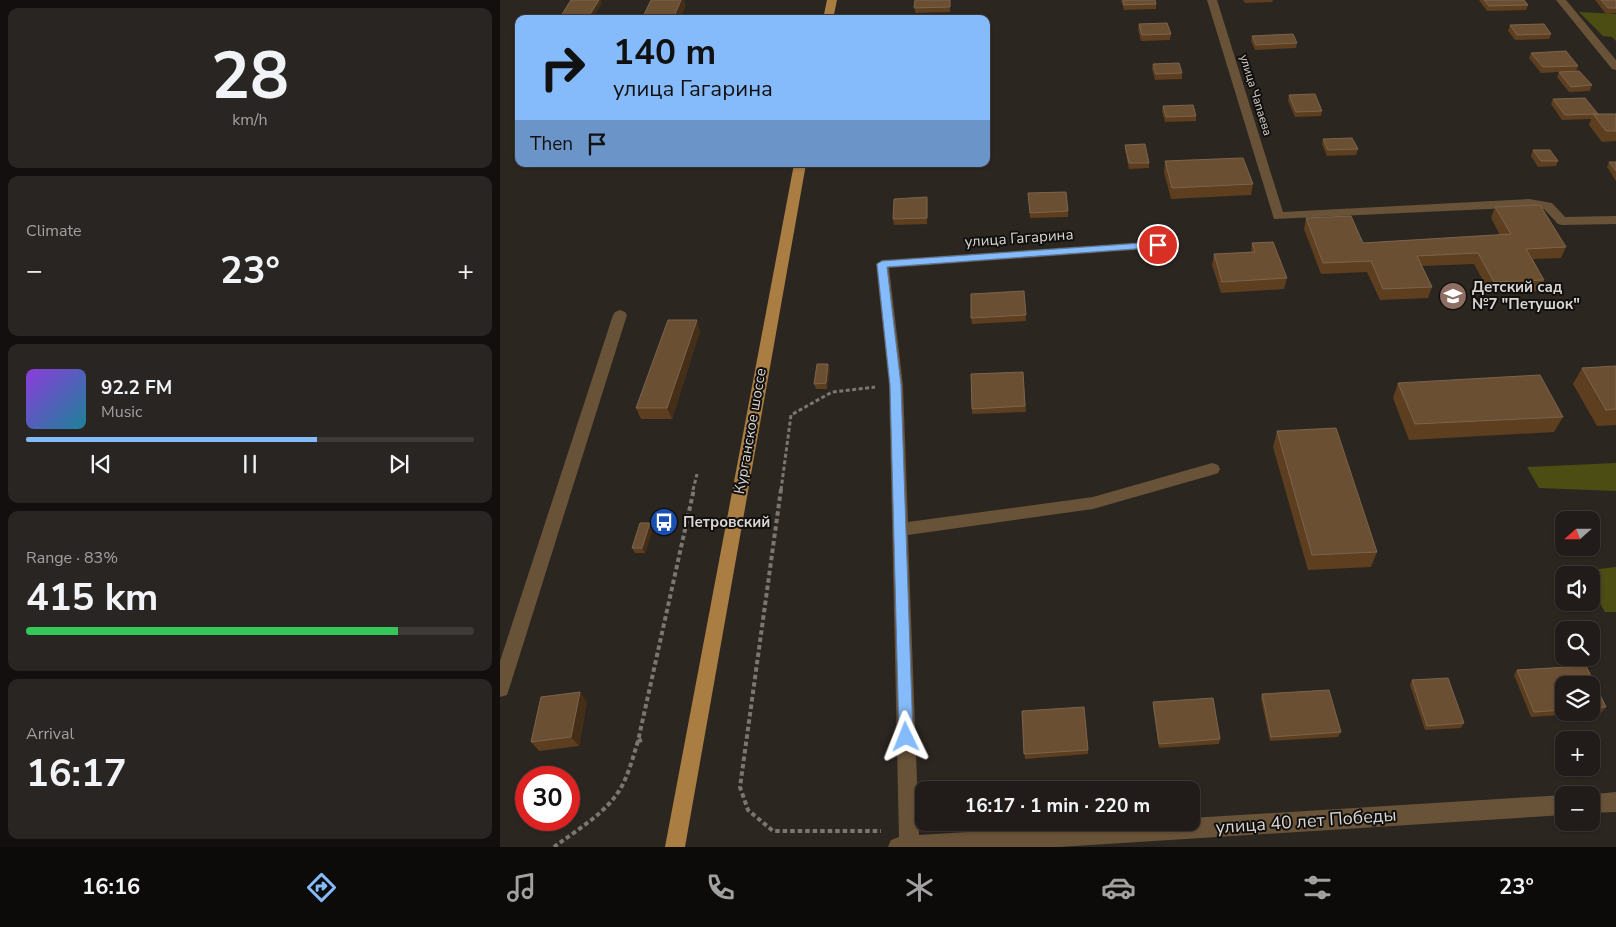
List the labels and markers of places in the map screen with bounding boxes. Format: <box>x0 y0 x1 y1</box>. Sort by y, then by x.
pin <box>1137 224 1179 266</box>
place label: Детский сад №7 "Петушок" <box>1472 277 1580 314</box>
school or university icon: Детский сад №7 "Петушок" <box>1438 281 1468 311</box>
bus stop icon: Петровский <box>649 507 679 537</box>
place label: Петровский <box>683 512 770 532</box>

